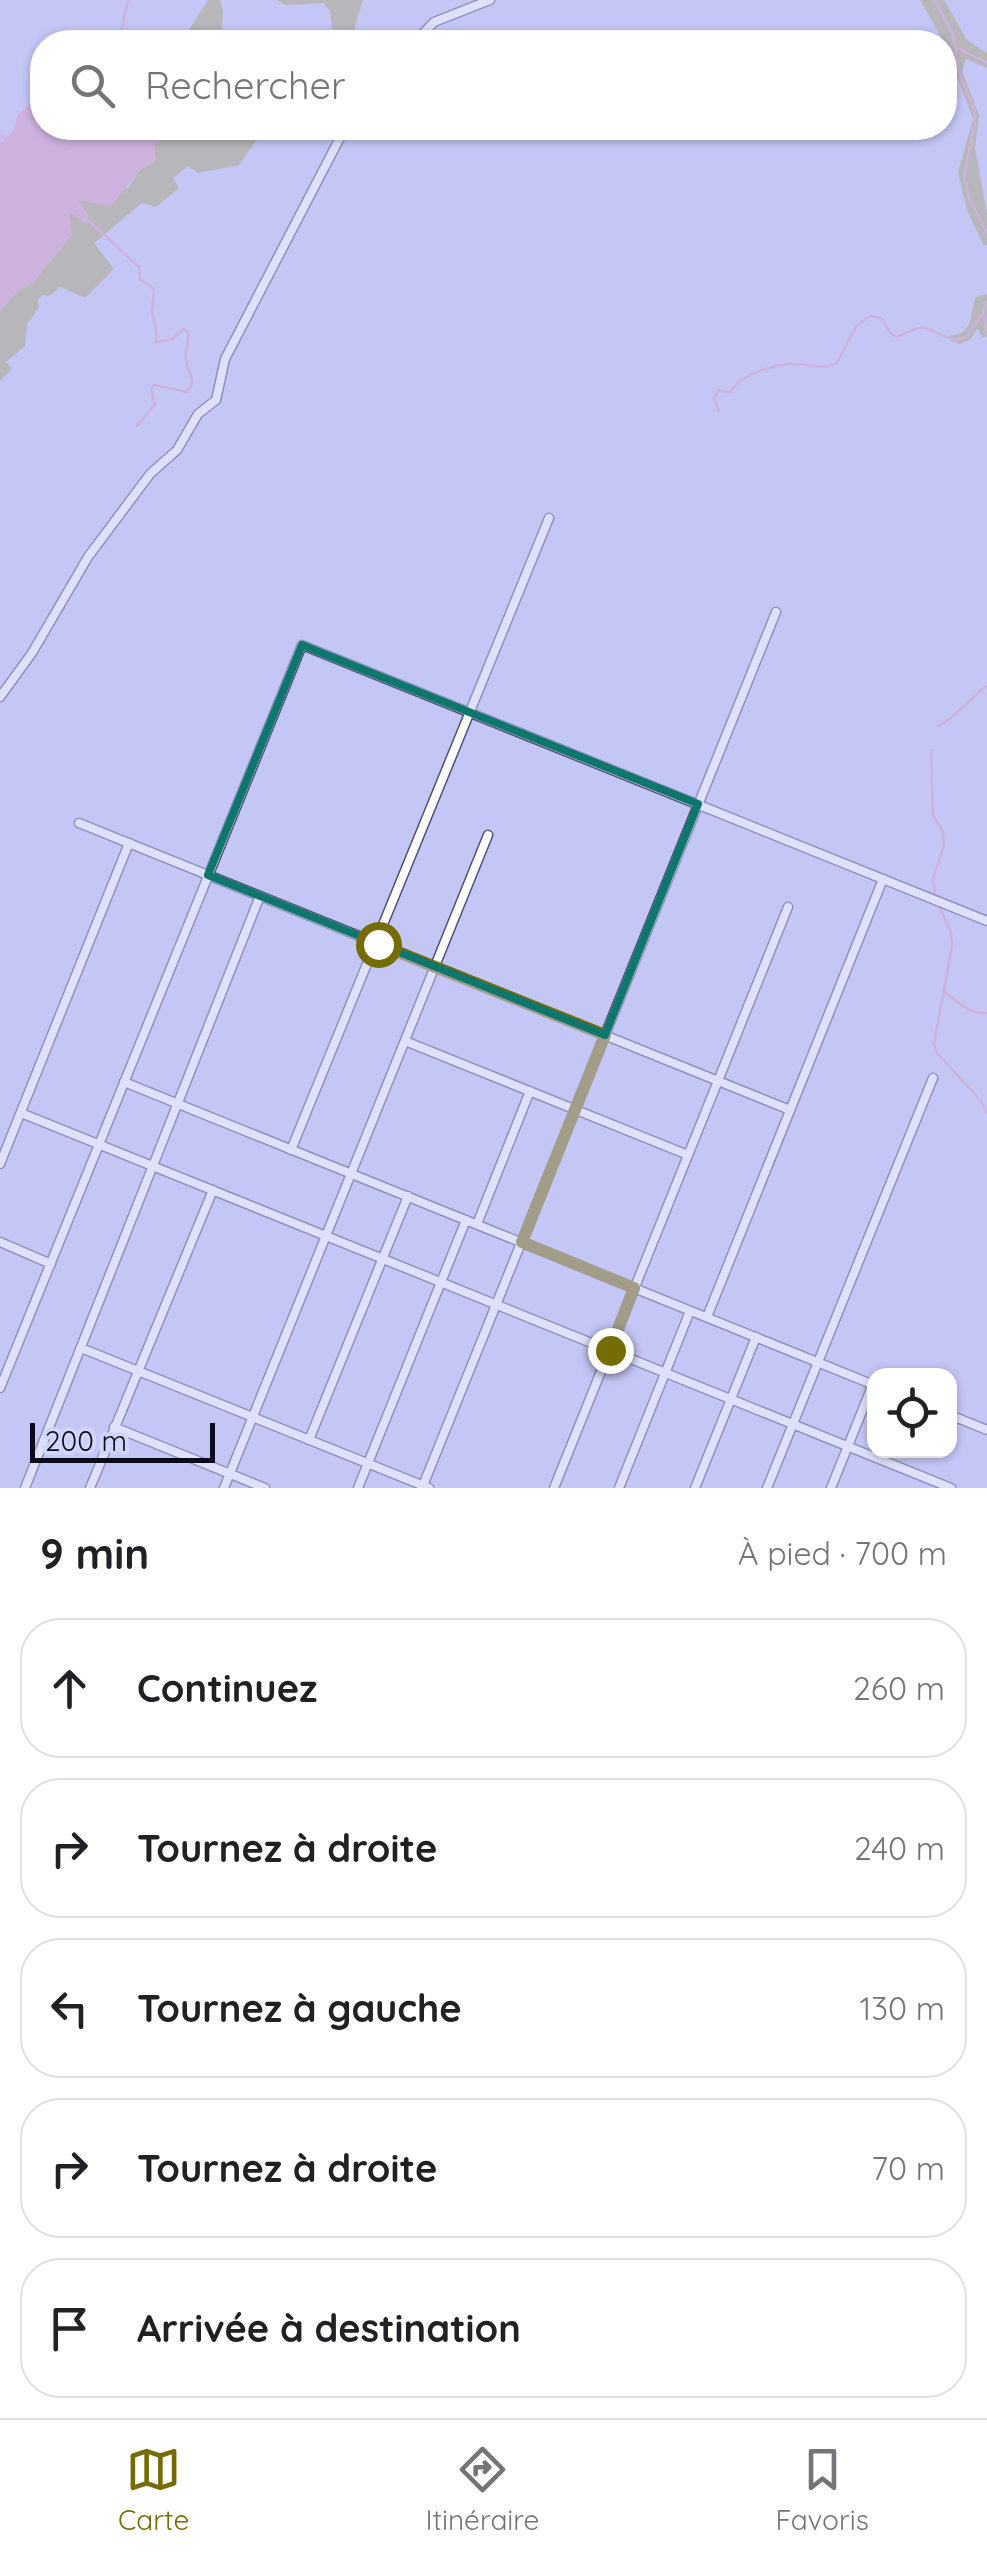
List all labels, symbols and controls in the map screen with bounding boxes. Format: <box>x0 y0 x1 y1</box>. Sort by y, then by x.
search box <box>30 30 957 140</box>
icon: search <box>65 58 120 113</box>
text: Rechercher <box>145 61 346 109</box>
route start <box>356 922 402 968</box>
route end <box>588 1328 634 1374</box>
map controls <box>867 1368 957 1458</box>
button: locate <box>867 1368 957 1458</box>
scale bar <box>30 1418 215 1462</box>
text: 200 m <box>45 1423 127 1458</box>
text: 9 min <box>40 1527 149 1580</box>
text: À pied · 700 m <box>738 1533 947 1573</box>
icon: ahead <box>42 1661 97 1716</box>
text: Continuez <box>137 1664 317 1712</box>
text: 260 m <box>853 1668 945 1708</box>
icon: right <box>42 1821 97 1876</box>
text: Tournez à droite <box>137 1824 437 1872</box>
text: 240 m <box>854 1828 945 1868</box>
icon: left <box>42 1981 97 2036</box>
text: Tournez à gauche <box>137 1984 462 2032</box>
text: 130 m <box>859 1988 945 2028</box>
icon: right <box>42 2141 97 2196</box>
text: Tournez à droite <box>137 2144 437 2192</box>
text: 70 m <box>872 2148 945 2188</box>
icon: arrive <box>42 2301 97 2356</box>
text: Arrivée à destination <box>137 2304 521 2352</box>
tab: Carte <box>118 2442 189 2537</box>
tab: Itinéraire <box>425 2442 539 2537</box>
tab: Favoris <box>776 2442 869 2537</box>

